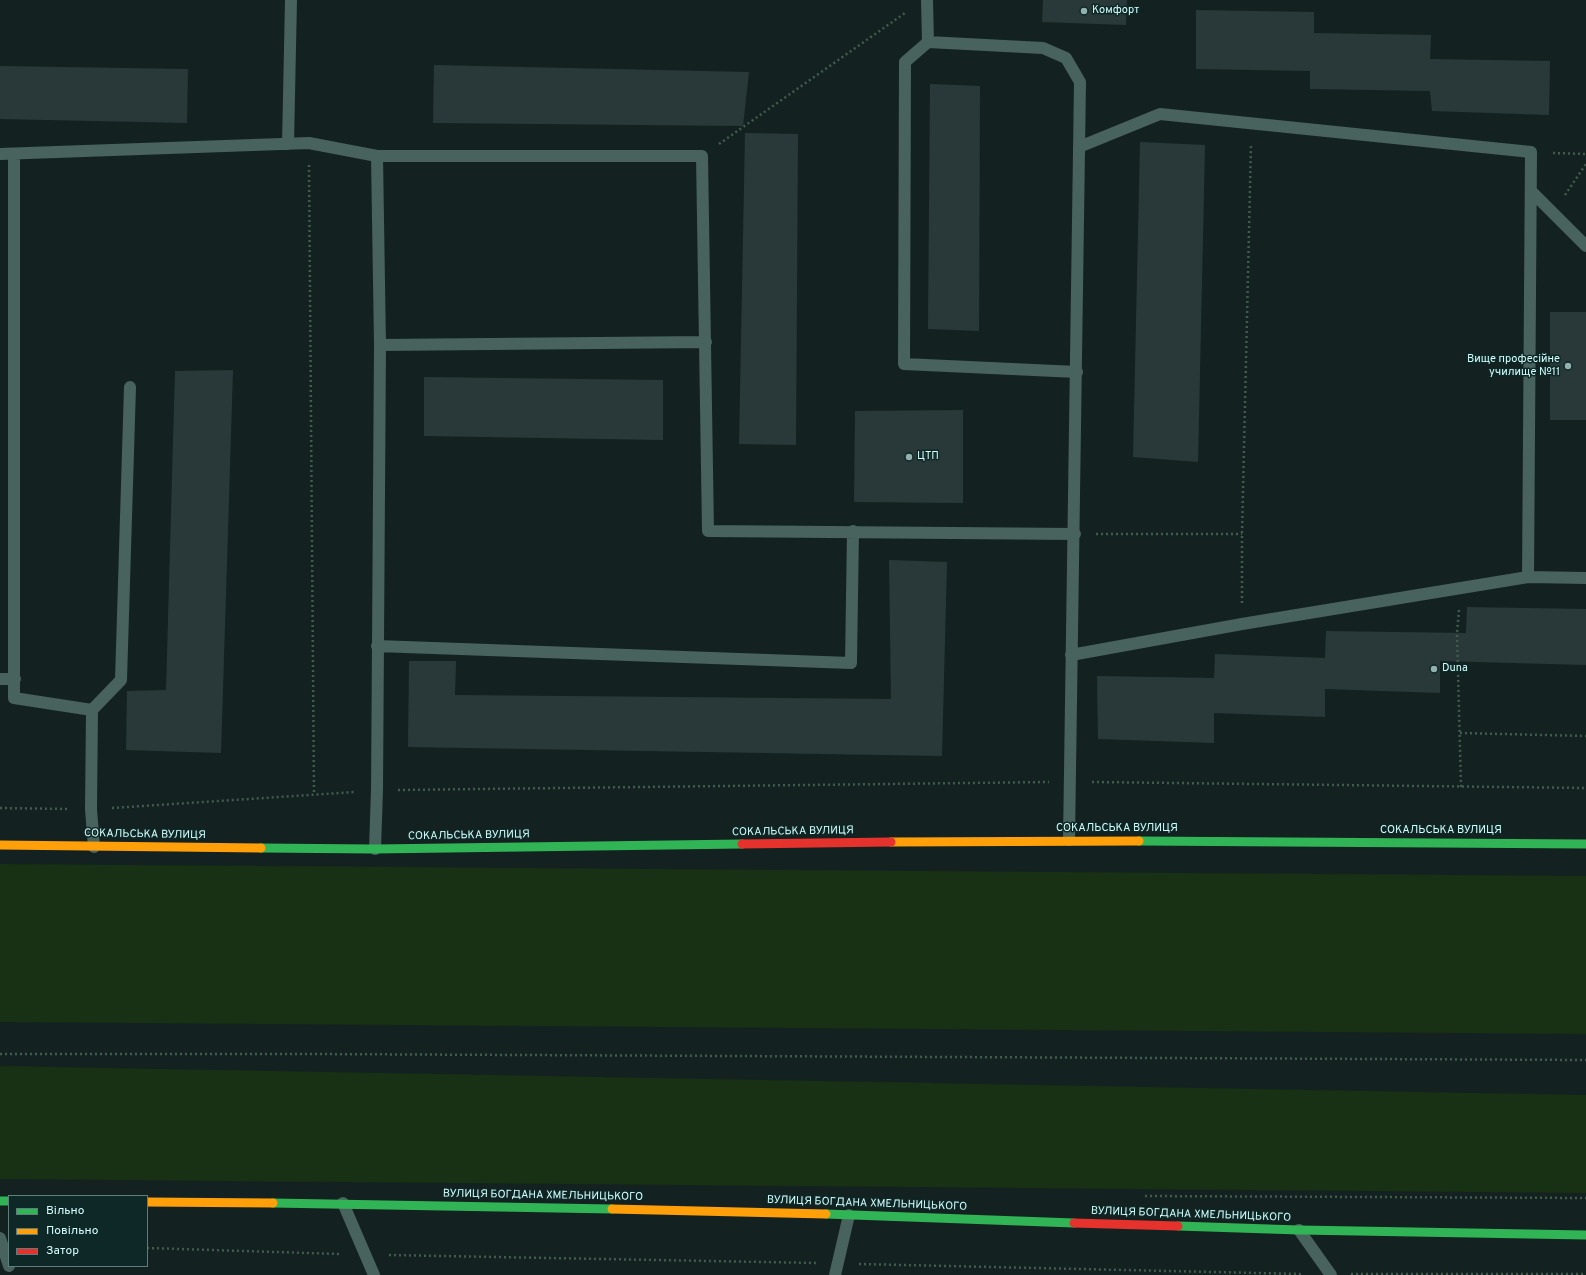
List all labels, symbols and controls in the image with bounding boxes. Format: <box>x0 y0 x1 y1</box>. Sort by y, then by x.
place label: Комфорт <box>1092 4 1139 18</box>
marker: Комфорт <box>1079 6 1089 16</box>
place label: Вище професійне училище №11 <box>1467 353 1560 379</box>
marker: Вище професійне училище №11 <box>1563 361 1573 371</box>
place label: ЦТП <box>917 450 939 464</box>
marker: ЦТП <box>904 452 914 462</box>
place label: Duna <box>1442 662 1468 676</box>
marker: Duna <box>1429 664 1439 674</box>
street label: СОКАЛЬСЬКА ВУЛИЦЯ <box>1056 822 1178 836</box>
street label: СОКАЛЬСЬКА ВУЛИЦЯ <box>732 824 854 840</box>
street label: СОКАЛЬСЬКА ВУЛИЦЯ <box>1380 824 1502 838</box>
street label: СОКАЛЬСЬКА ВУЛИЦЯ <box>84 827 206 843</box>
street label: СОКАЛЬСЬКА ВУЛИЦЯ <box>408 828 530 844</box>
street label: ВУЛИЦЯ БОГДАНА ХМЕЛЬНИЦЬКОГО <box>443 1188 643 1204</box>
street label: ВУЛИЦЯ БОГДАНА ХМЕЛЬНИЦЬКОГО <box>767 1194 967 1214</box>
legend <box>8 1195 148 1267</box>
text: Вільно <box>46 1203 84 1219</box>
street label: ВУЛИЦЯ БОГДАНА ХМЕЛЬНИЦЬКОГО <box>1091 1205 1291 1225</box>
text: Повільно <box>46 1223 98 1239</box>
text: Затор <box>46 1243 79 1259</box>

